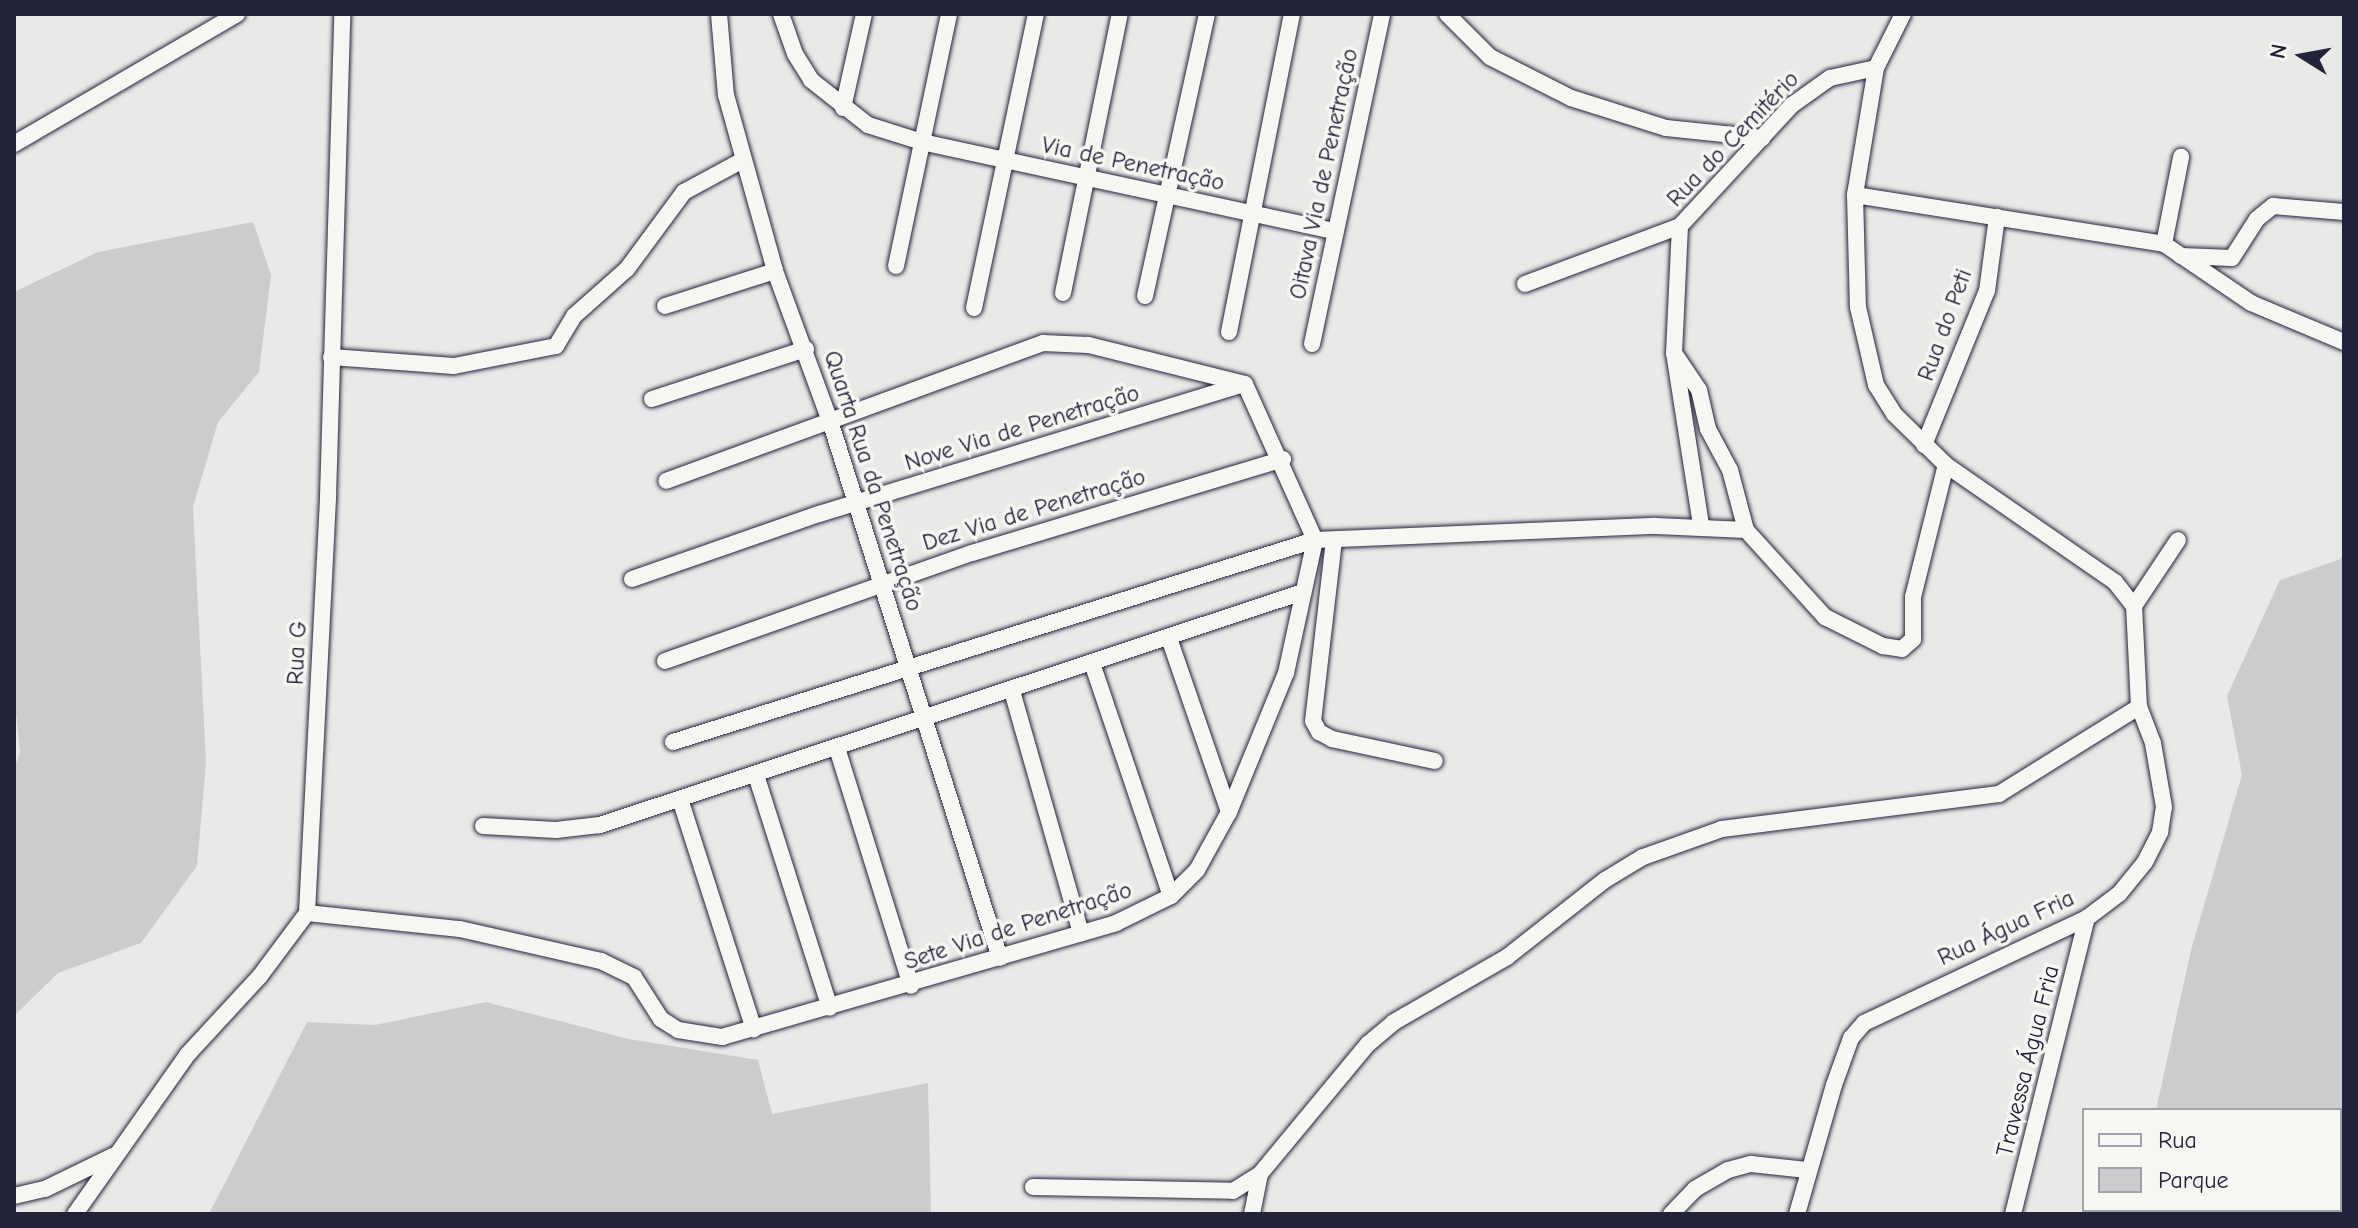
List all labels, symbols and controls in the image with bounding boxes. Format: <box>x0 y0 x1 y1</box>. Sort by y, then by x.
north arrow <box>2262 16 2342 96</box>
text: N <box>2264 42 2293 61</box>
street label: Oitava Via de Penetração <box>1283 46 1365 302</box>
street label: Rua do Cemitério <box>1661 65 1805 213</box>
street label: Via de Penetração <box>1039 131 1227 197</box>
street label: Rua do Peti <box>1911 265 1979 385</box>
street label: Quarta Rua da Penetração <box>817 347 929 615</box>
street label: Nove Via de Penetração <box>901 379 1143 477</box>
street label: Dez Via de Penetração <box>919 462 1149 558</box>
street label: Rua G <box>281 620 313 686</box>
street label: Sete Via de Penetração <box>901 876 1135 976</box>
street label: Rua Água Fria <box>1933 884 2079 972</box>
street label: Travessa Água Fria <box>1990 962 2066 1160</box>
legend <box>2082 1108 2342 1212</box>
text: Rua <box>2158 1126 2197 1154</box>
text: Parque <box>2158 1166 2229 1194</box>

